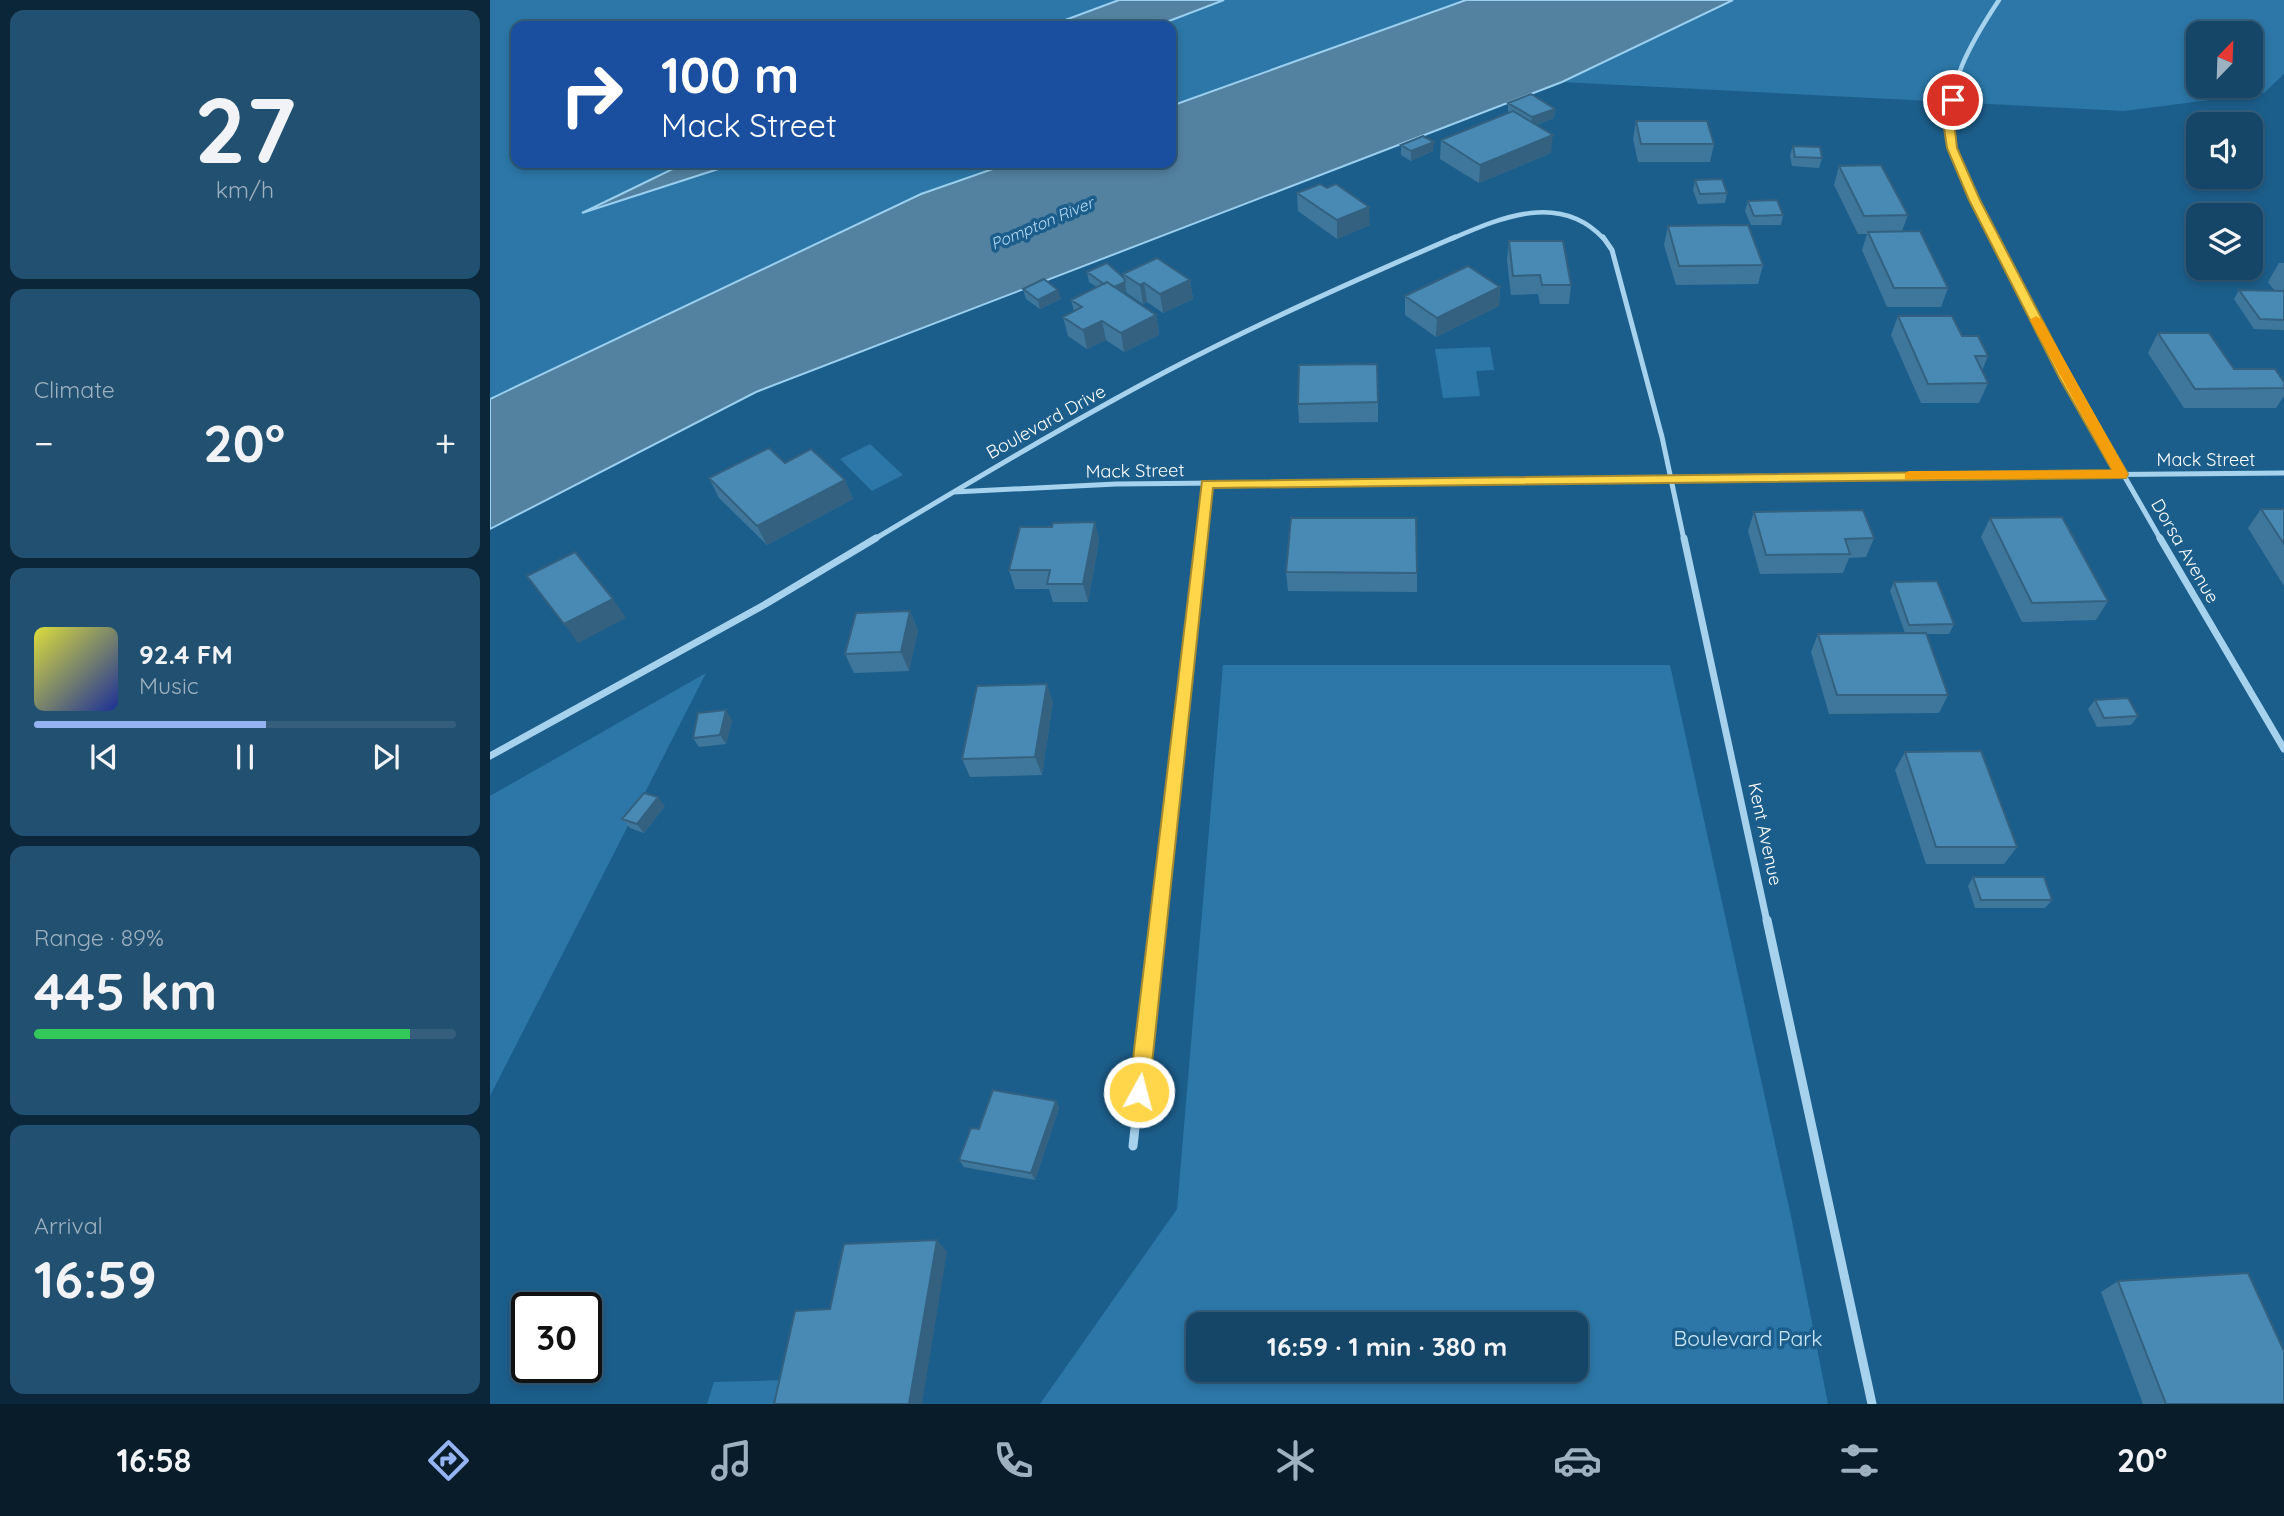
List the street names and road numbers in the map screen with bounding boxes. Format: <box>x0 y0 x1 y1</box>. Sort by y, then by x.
street label: Boulevard Drive <box>982 379 1109 464</box>
street label: Mack Street <box>2157 448 2255 471</box>
street label: Mack Street <box>1085 458 1185 483</box>
street label: Dorsa Avenue <box>2146 494 2225 607</box>
street label: Kent Avenue <box>1743 780 1788 888</box>

